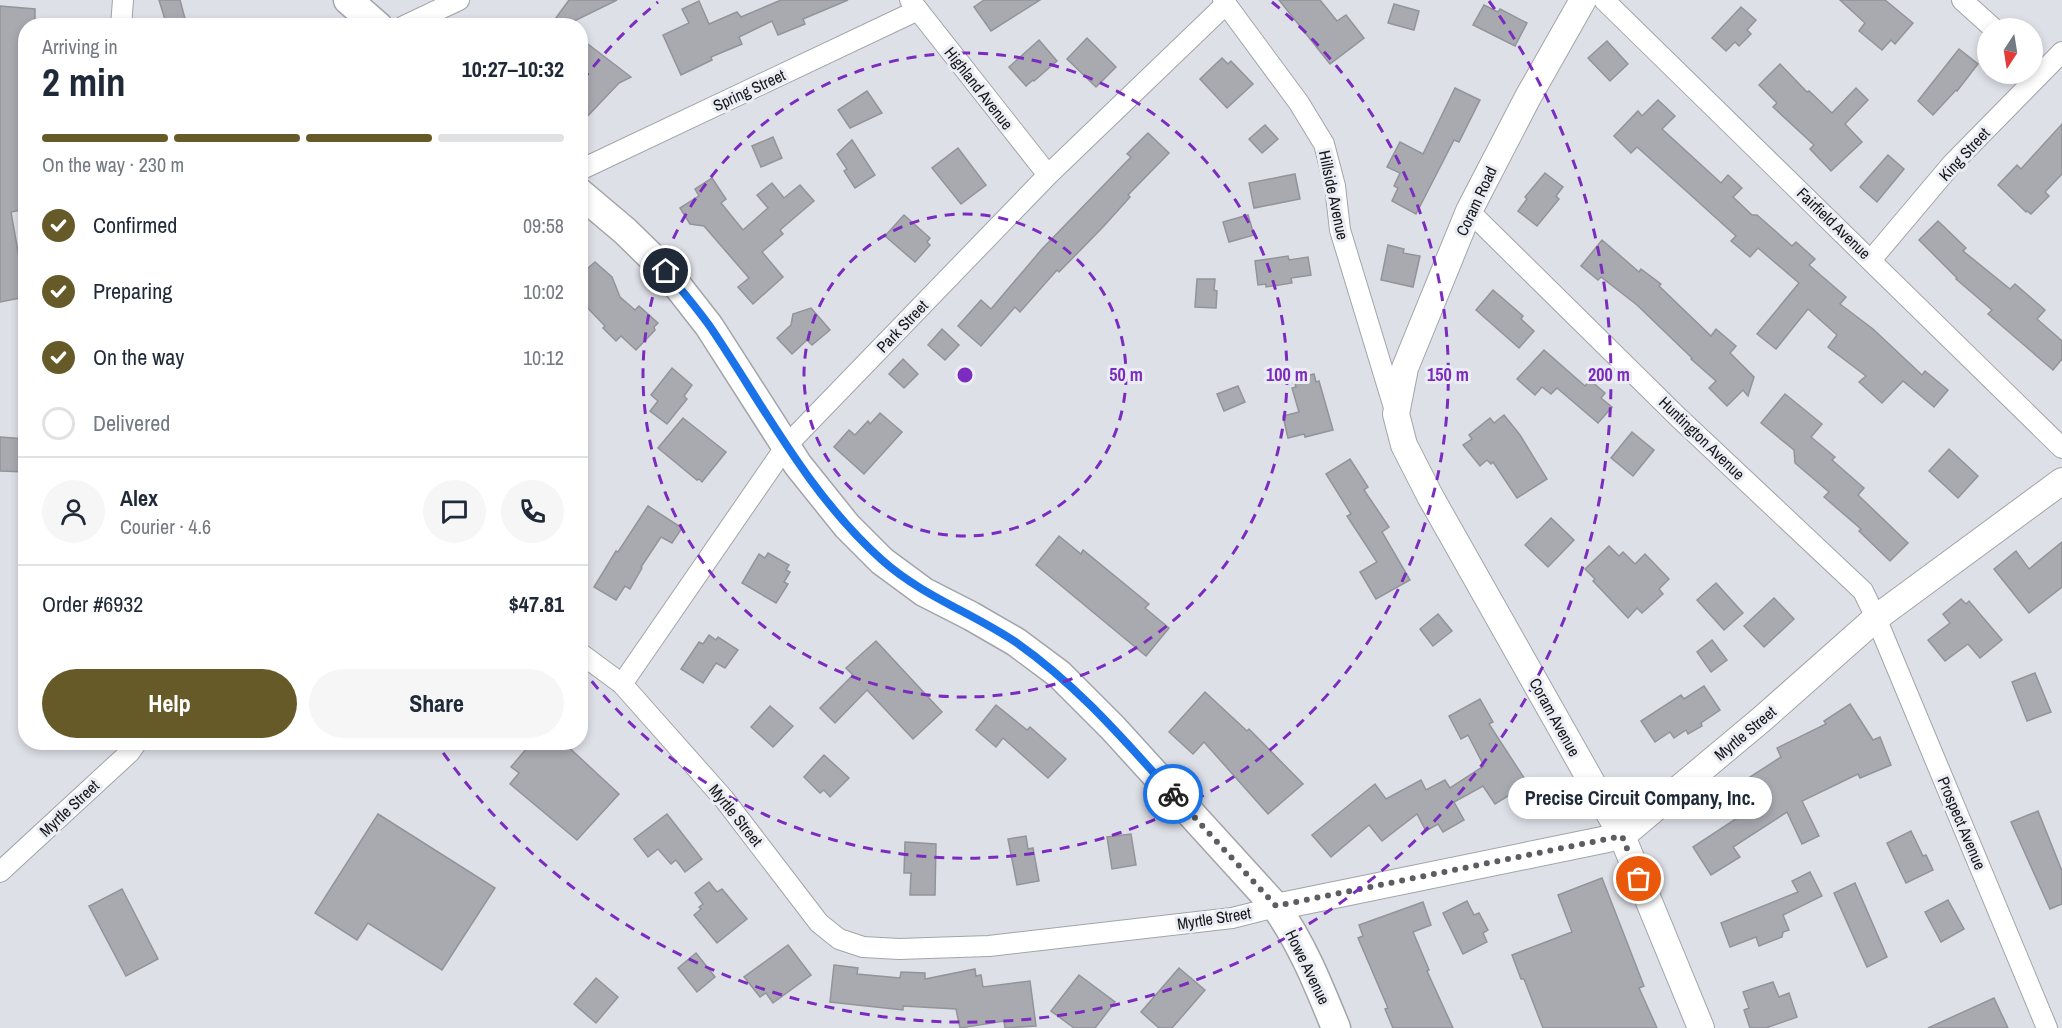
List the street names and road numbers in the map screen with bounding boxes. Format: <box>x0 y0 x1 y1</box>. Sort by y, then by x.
street label: Highland Avenue <box>940 42 1018 134</box>
street label: Spring Street <box>709 64 789 116</box>
street label: King Street <box>1934 122 1995 186</box>
street label: Hillside Avenue <box>1314 148 1354 242</box>
street label: Coram Road <box>1450 163 1502 239</box>
street label: Fairfield Avenue <box>1792 182 1876 264</box>
street label: Park Street <box>871 295 933 357</box>
street label: Huntington Avenue <box>1654 391 1750 485</box>
street label: Coram Avenue <box>1524 674 1586 760</box>
street label: Myrtle Street <box>1709 700 1781 765</box>
street label: Prospect Avenue <box>1933 773 1991 873</box>
street label: Myrtle Street <box>34 774 104 841</box>
street label: Myrtle Street <box>704 779 768 851</box>
street label: Myrtle Street <box>1176 901 1253 935</box>
street label: Howe Avenue <box>1280 926 1336 1008</box>

